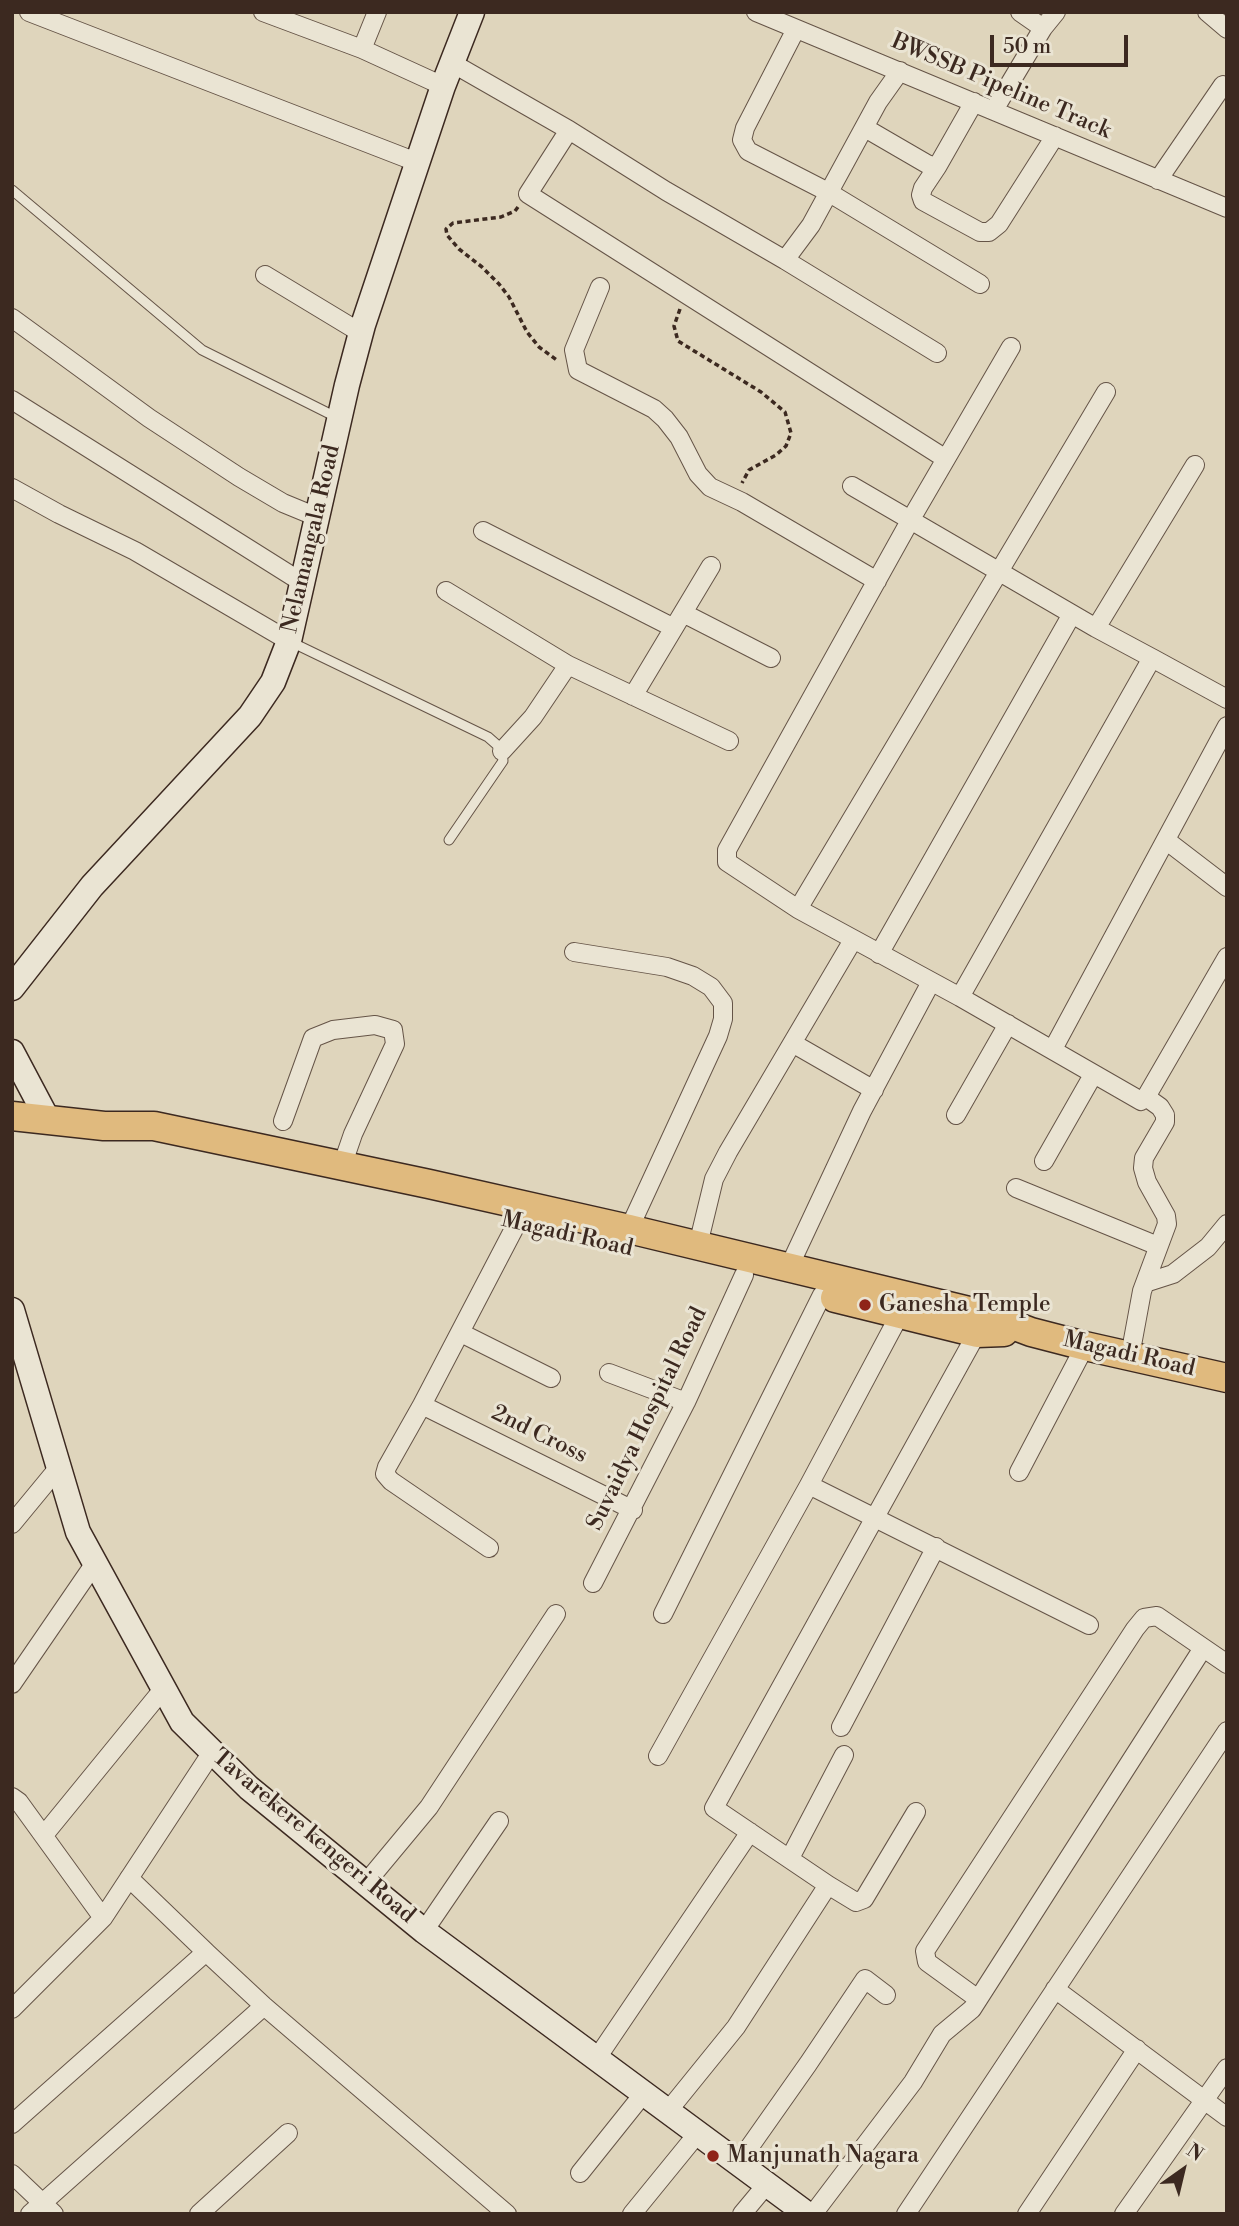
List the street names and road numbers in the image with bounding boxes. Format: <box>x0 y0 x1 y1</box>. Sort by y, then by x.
street label: BWSSB Pipeline Track <box>887 28 1115 146</box>
street label: Nelamangala Road <box>277 442 347 636</box>
street label: Magadi Road <box>498 1206 636 1264</box>
street label: Suvaidya Hospital Road <box>582 1303 714 1535</box>
street label: Magadi Road <box>1060 1326 1198 1384</box>
street label: 2nd Cross <box>487 1400 591 1470</box>
street label: Tavarekere kengeri Road <box>206 1744 420 1930</box>

